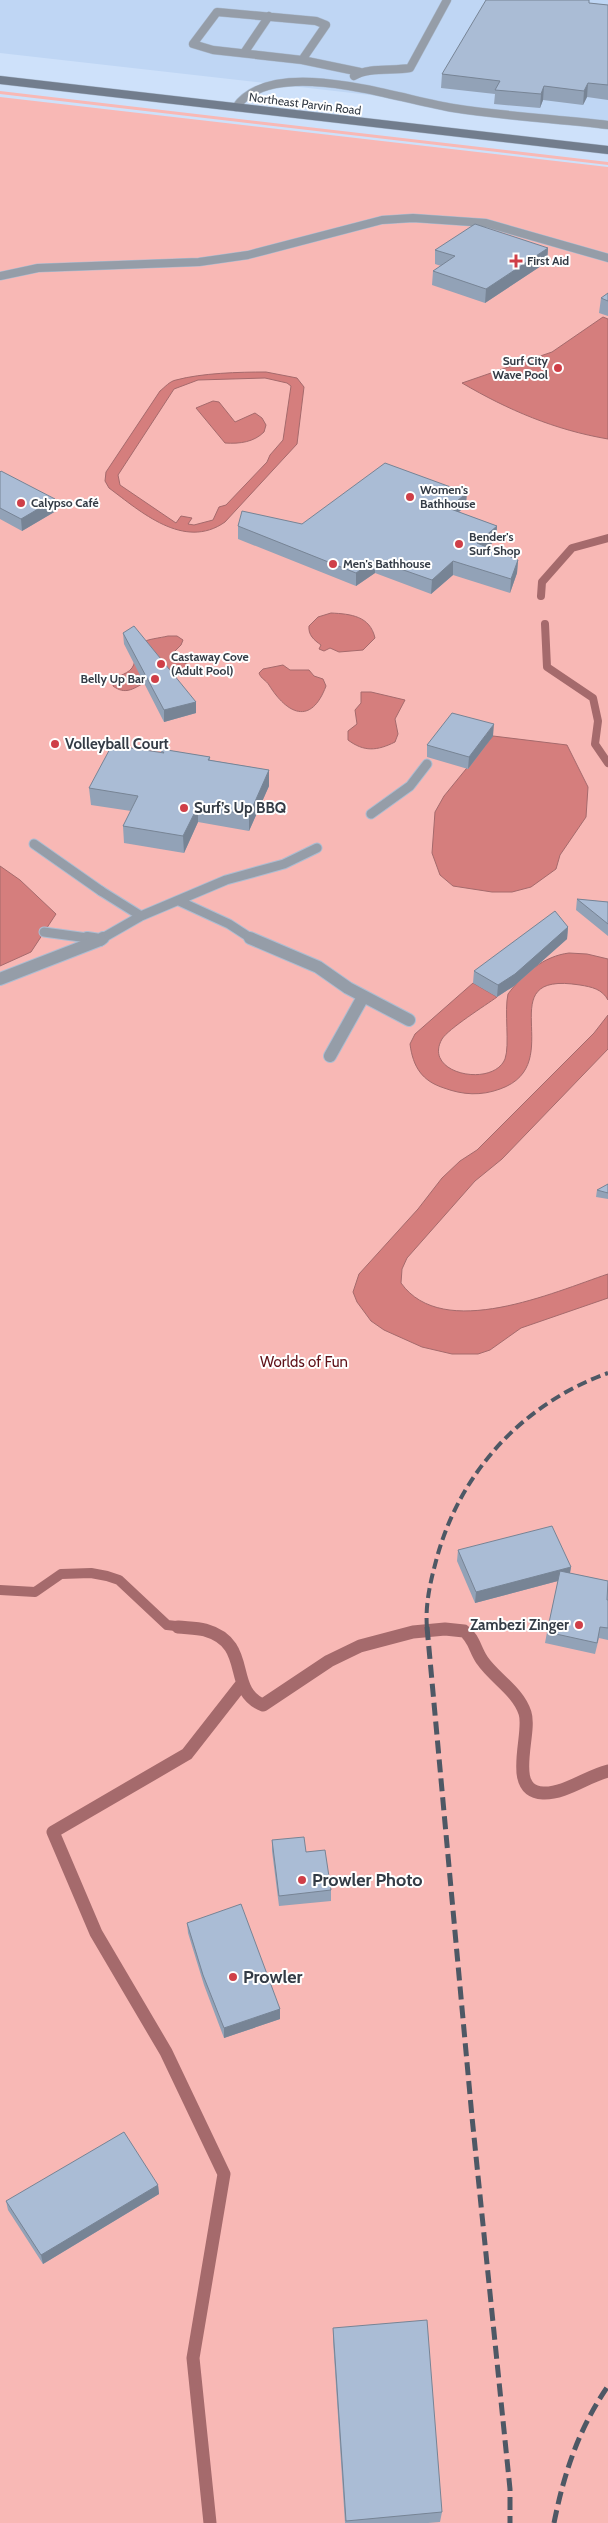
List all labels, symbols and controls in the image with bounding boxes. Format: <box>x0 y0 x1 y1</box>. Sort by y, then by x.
street label: Northeast Parvin Road <box>248 89 362 118</box>
place label: First Aid <box>527 253 569 268</box>
marker: First Aid <box>509 254 523 268</box>
place label: Surf City Wave Pool <box>493 353 549 382</box>
marker: Surf City Wave Pool <box>552 362 564 374</box>
place label: Women's Bathhouse <box>420 482 475 511</box>
marker: Women's Bathhouse <box>404 491 416 503</box>
place label: Calypso Café <box>31 495 99 510</box>
marker: Calypso Café <box>15 497 27 509</box>
place label: Bender's Surf Shop <box>469 529 521 558</box>
marker: Bender's Surf Shop <box>453 538 465 550</box>
place label: Men's Bathhouse <box>343 556 431 571</box>
marker: Men's Bathhouse <box>327 558 339 570</box>
place label: Castaway Cove (Adult Pool) <box>171 649 249 678</box>
marker: Castaway Cove (Adult Pool) <box>155 658 167 670</box>
place label: Belly Up Bar <box>80 671 145 686</box>
marker: Belly Up Bar <box>149 673 161 685</box>
place label: Volleyball Court <box>65 735 169 753</box>
marker: Volleyball Court <box>49 738 61 750</box>
place label: Surf’s Up BBQ <box>194 799 286 817</box>
marker: Surf’s Up BBQ <box>178 802 190 814</box>
park label: Worlds of Fun <box>260 1353 348 1371</box>
place label: Zambezi Zinger <box>470 1616 569 1634</box>
marker: Zambezi Zinger <box>573 1619 585 1631</box>
place label: Prowler Photo <box>312 1869 423 1891</box>
marker: Prowler Photo <box>296 1874 308 1886</box>
place label: Prowler <box>243 1966 302 1988</box>
marker: Prowler <box>227 1971 239 1983</box>

